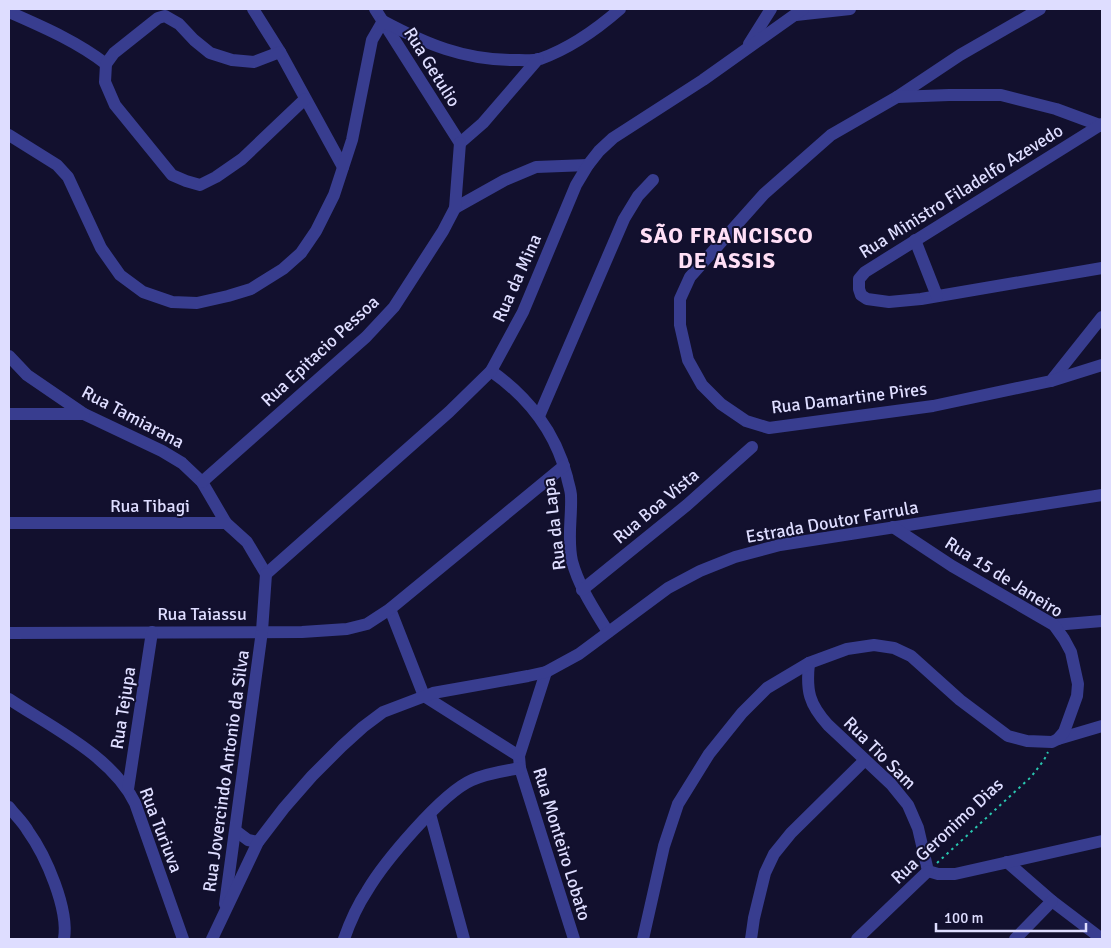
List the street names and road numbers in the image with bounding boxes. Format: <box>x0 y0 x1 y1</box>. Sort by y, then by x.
street label: Rua Getulio <box>399 23 465 111</box>
street label: Rua Ministro Filadelfo Azevedo <box>855 119 1067 263</box>
street label: Rua da Mina <box>488 230 546 326</box>
street label: Rua Epitacio Pessoa <box>257 291 383 411</box>
street label: Rua Damartine Pires <box>770 378 928 418</box>
street label: Rua Tamiarana <box>78 381 188 453</box>
street label: Rua Boa Vista <box>609 464 703 548</box>
street label: Rua da Lapa <box>537 477 571 571</box>
street label: Rua Tibagi <box>110 495 190 517</box>
street label: Estrada Doutor Farrula <box>744 496 920 548</box>
street label: Rua 15 de Janeiro <box>941 532 1067 622</box>
street label: Rua Taiassu <box>157 603 247 625</box>
street label: Rua Jovercindo Antonio da Silva <box>198 649 254 893</box>
street label: Rua Tejupa <box>106 665 140 751</box>
street label: Rua Tio Sam <box>839 712 921 794</box>
street label: Rua Monteiro Lobato <box>528 765 596 923</box>
street label: Rua Geronimo Dias <box>886 773 1008 889</box>
street label: Rua Turiuva <box>135 784 187 876</box>

